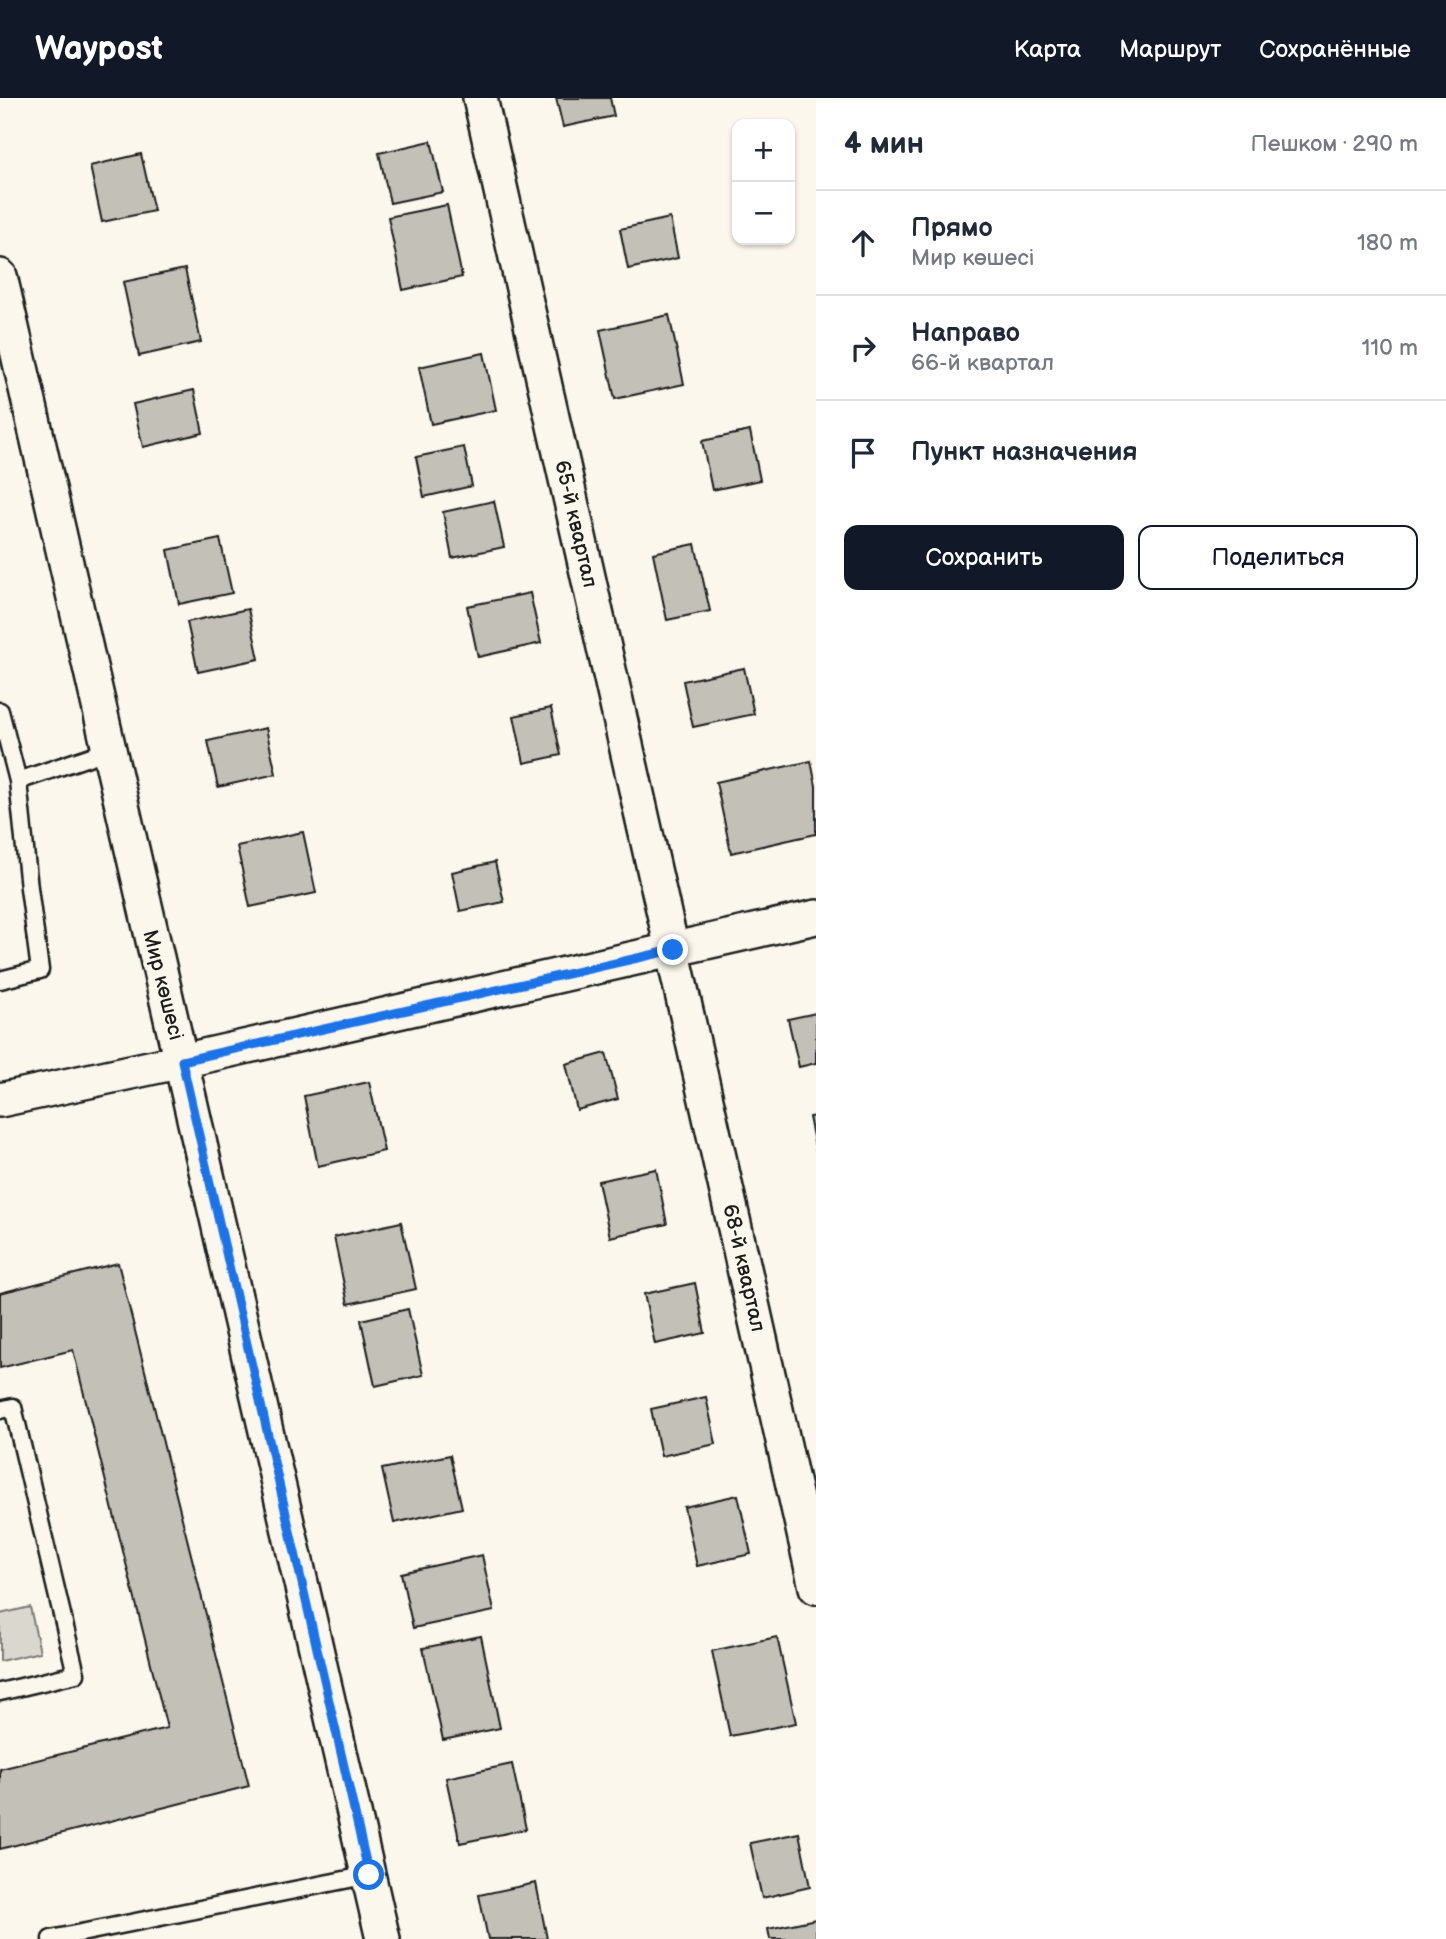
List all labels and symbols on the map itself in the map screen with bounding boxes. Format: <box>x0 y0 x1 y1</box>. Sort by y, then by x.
street label: 65-й квартал <box>549 458 603 590</box>
street label: Мир көшесі <box>137 927 189 1043</box>
route end <box>657 934 688 965</box>
street label: 68-й квартал <box>717 1202 771 1334</box>
route start <box>353 1859 384 1890</box>

